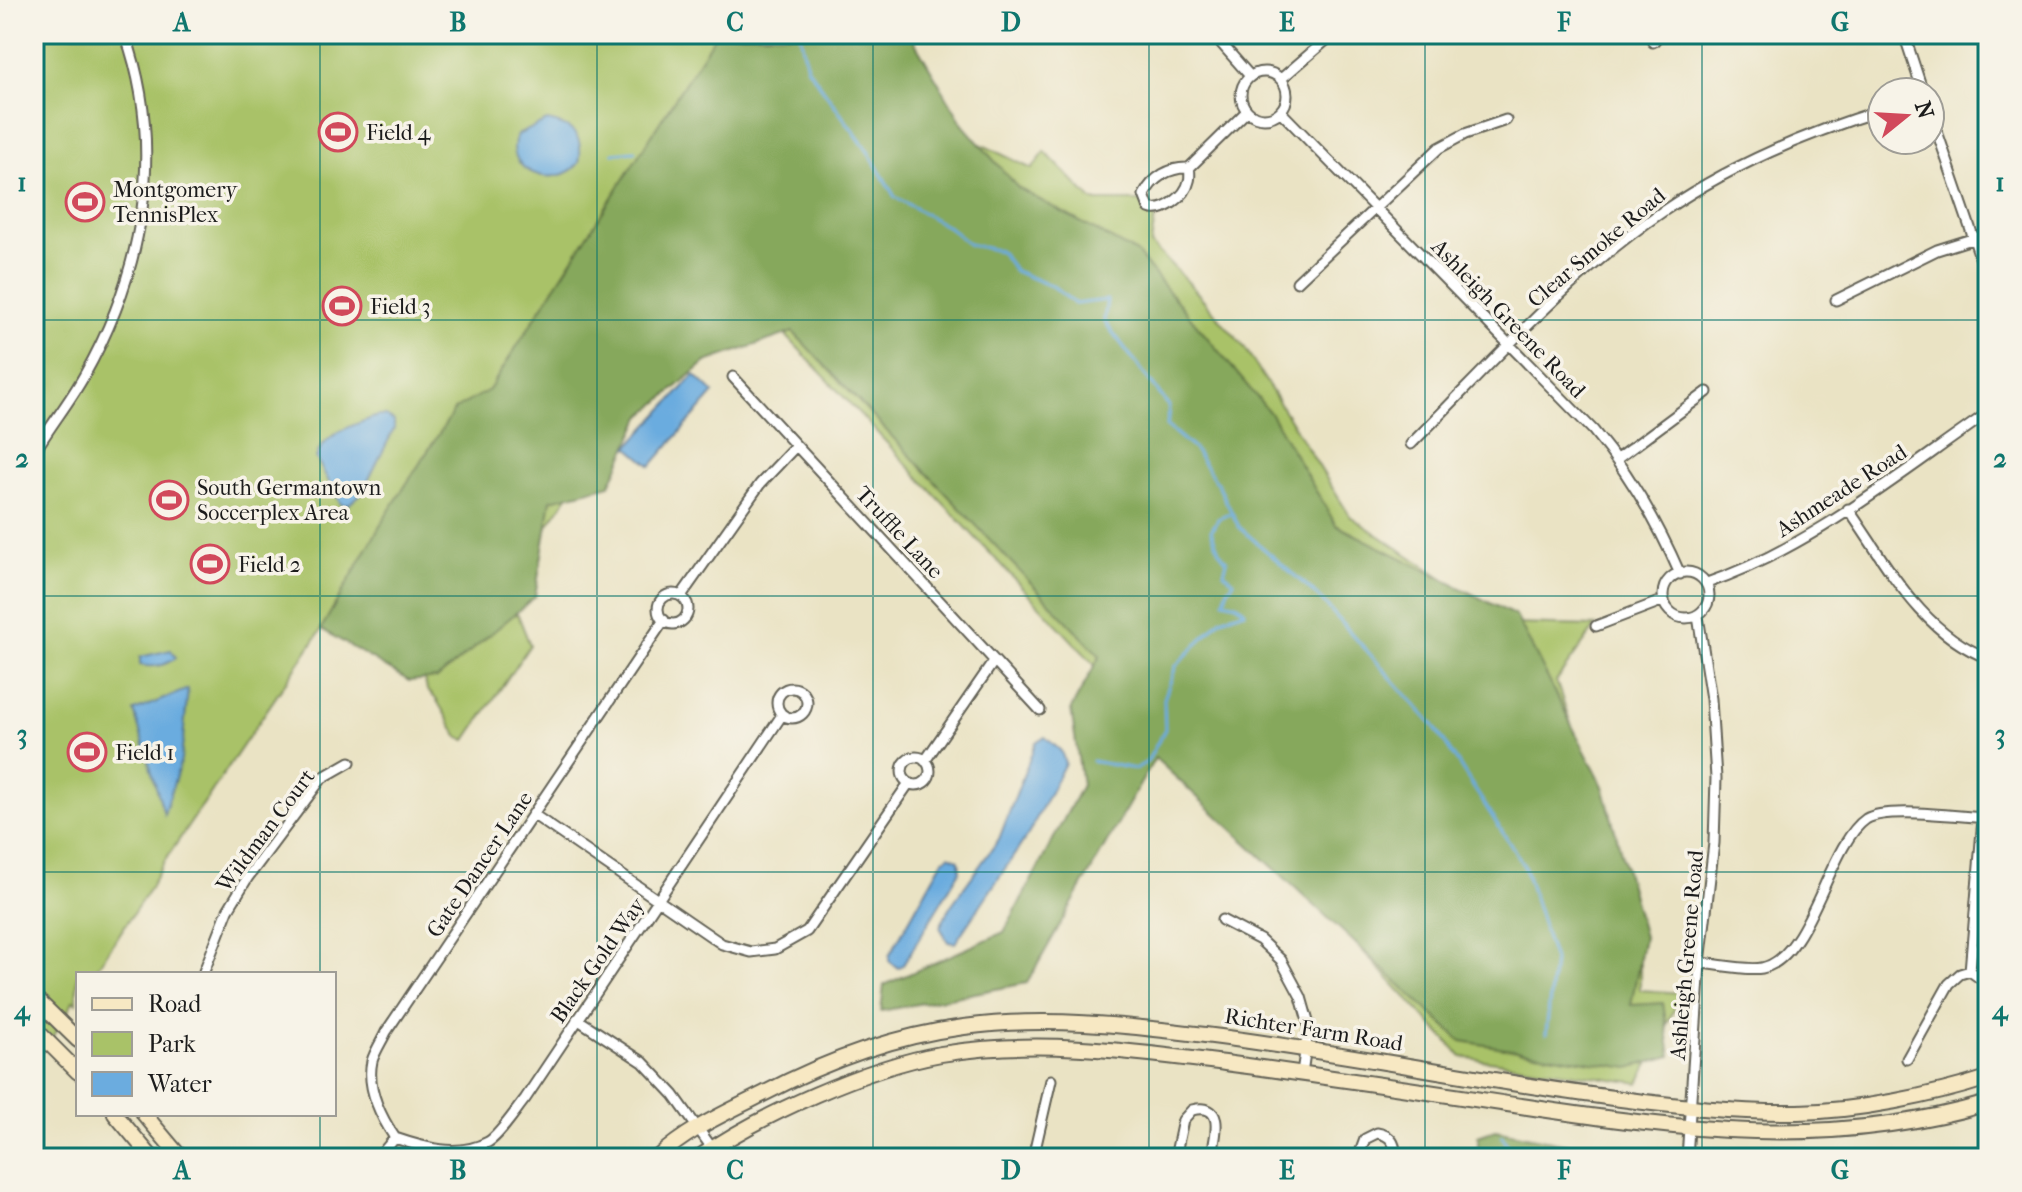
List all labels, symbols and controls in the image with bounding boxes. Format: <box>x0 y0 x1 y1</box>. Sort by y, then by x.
text: A <box>172 7 192 38</box>
text: B <box>450 7 467 38</box>
text: C <box>726 7 744 38</box>
text: D <box>1001 7 1021 38</box>
text: E <box>1279 7 1295 38</box>
text: F <box>1556 7 1571 38</box>
text: G <box>1831 7 1849 38</box>
north arrow <box>1866 76 1946 156</box>
text: N <box>1909 98 1939 122</box>
sports icon: Field 4 <box>317 111 359 153</box>
place label: Field 4 <box>366 120 432 146</box>
text: 1 <box>17 167 27 198</box>
text: 1 <box>1995 167 2005 198</box>
place label: Montgomery TennisPlex <box>113 177 239 228</box>
sports icon: Montgomery TennisPlex <box>64 181 106 223</box>
street label: Clear Smoke Road <box>1522 182 1672 313</box>
street label: Ashleigh Greene Road <box>1425 233 1591 404</box>
sports icon: Field 3 <box>321 285 363 327</box>
place label: Field 3 <box>370 294 431 320</box>
street label: Ashmeade Road <box>1771 438 1913 543</box>
text: 2 <box>15 443 29 474</box>
text: 2 <box>1993 443 2007 474</box>
place label: South Germantown Soccerplex Area <box>197 475 381 526</box>
sports icon: South Germantown Soccerplex Area <box>148 479 190 521</box>
street label: Truffle Lane <box>850 481 949 584</box>
sports icon: Field 2 <box>189 543 231 585</box>
place label: Field 2 <box>238 552 301 578</box>
text: 3 <box>17 719 27 750</box>
text: 3 <box>1995 719 2005 750</box>
sports icon: Field 1 <box>66 731 108 773</box>
place label: Field 1 <box>115 740 174 766</box>
street label: Wildman Court <box>210 764 321 898</box>
street label: Gate Dancer Lane <box>421 787 538 943</box>
street label: Ashleigh Greene Road <box>1665 848 1709 1062</box>
street label: Black Gold Way <box>545 892 651 1028</box>
legend <box>76 972 336 1116</box>
text: Road <box>148 990 202 1018</box>
text: 4 <box>13 995 31 1027</box>
text: 4 <box>1991 995 2009 1027</box>
street label: Richter Farm Road <box>1223 1003 1406 1057</box>
text: Park <box>148 1030 196 1058</box>
text: Water <box>147 1070 212 1098</box>
text: A <box>172 1155 192 1186</box>
text: B <box>450 1155 467 1186</box>
text: C <box>726 1155 744 1186</box>
text: D <box>1001 1155 1021 1186</box>
text: E <box>1279 1155 1295 1186</box>
text: F <box>1556 1155 1571 1186</box>
text: G <box>1831 1155 1849 1186</box>

